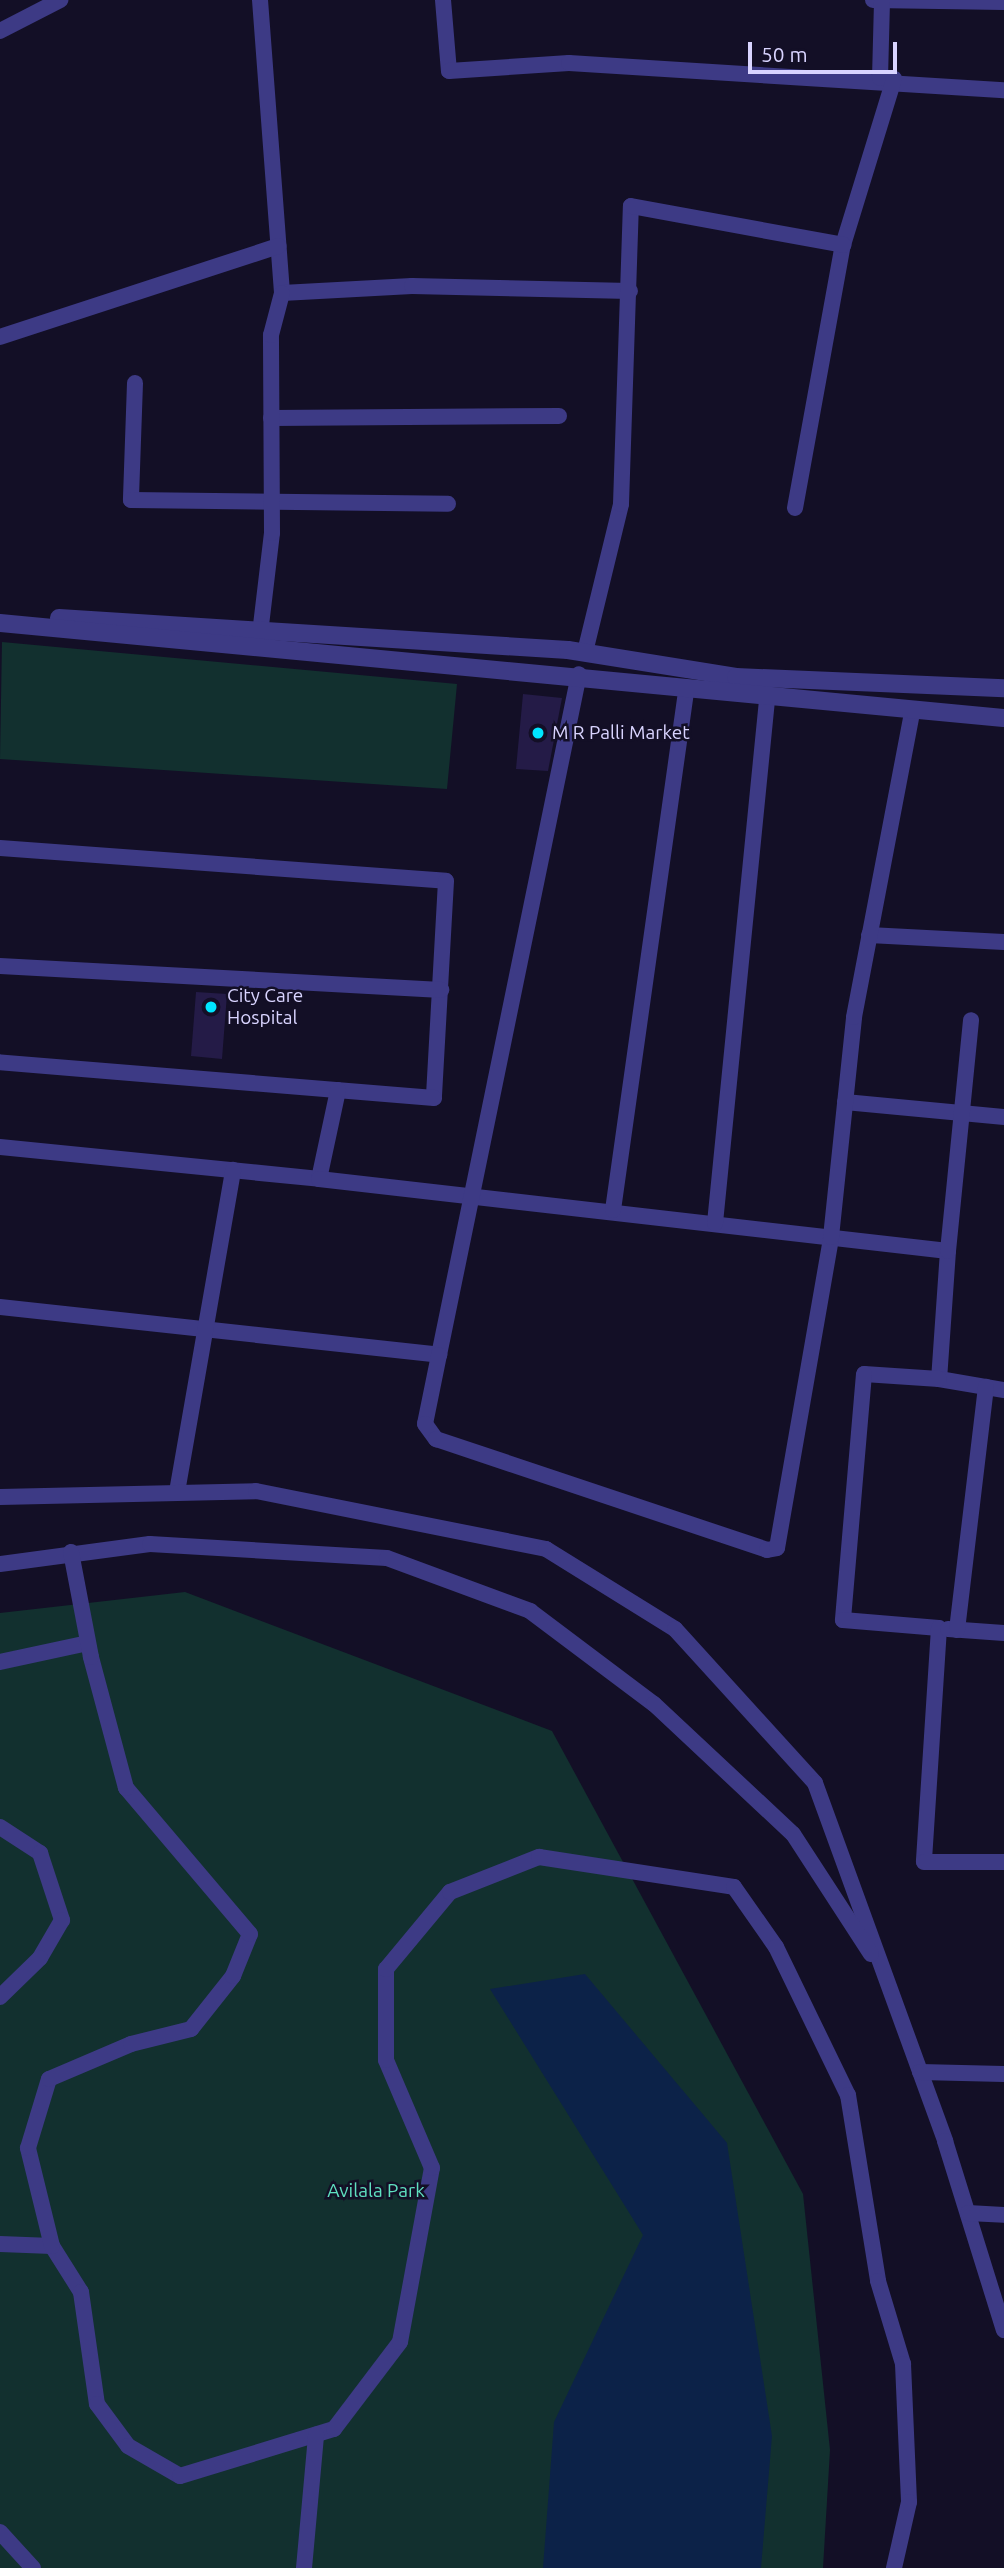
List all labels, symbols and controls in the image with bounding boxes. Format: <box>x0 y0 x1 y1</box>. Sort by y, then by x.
scale bar <box>752 28 901 72</box>
text: 50 m <box>761 42 808 66</box>
place label: M R Palli Market <box>552 722 690 744</box>
marker: M R Palli Market <box>530 725 546 741</box>
place label: City Care Hospital <box>227 985 303 1029</box>
marker: City Care Hospital <box>201 997 221 1017</box>
park label: Avilala Park <box>327 2180 425 2202</box>

